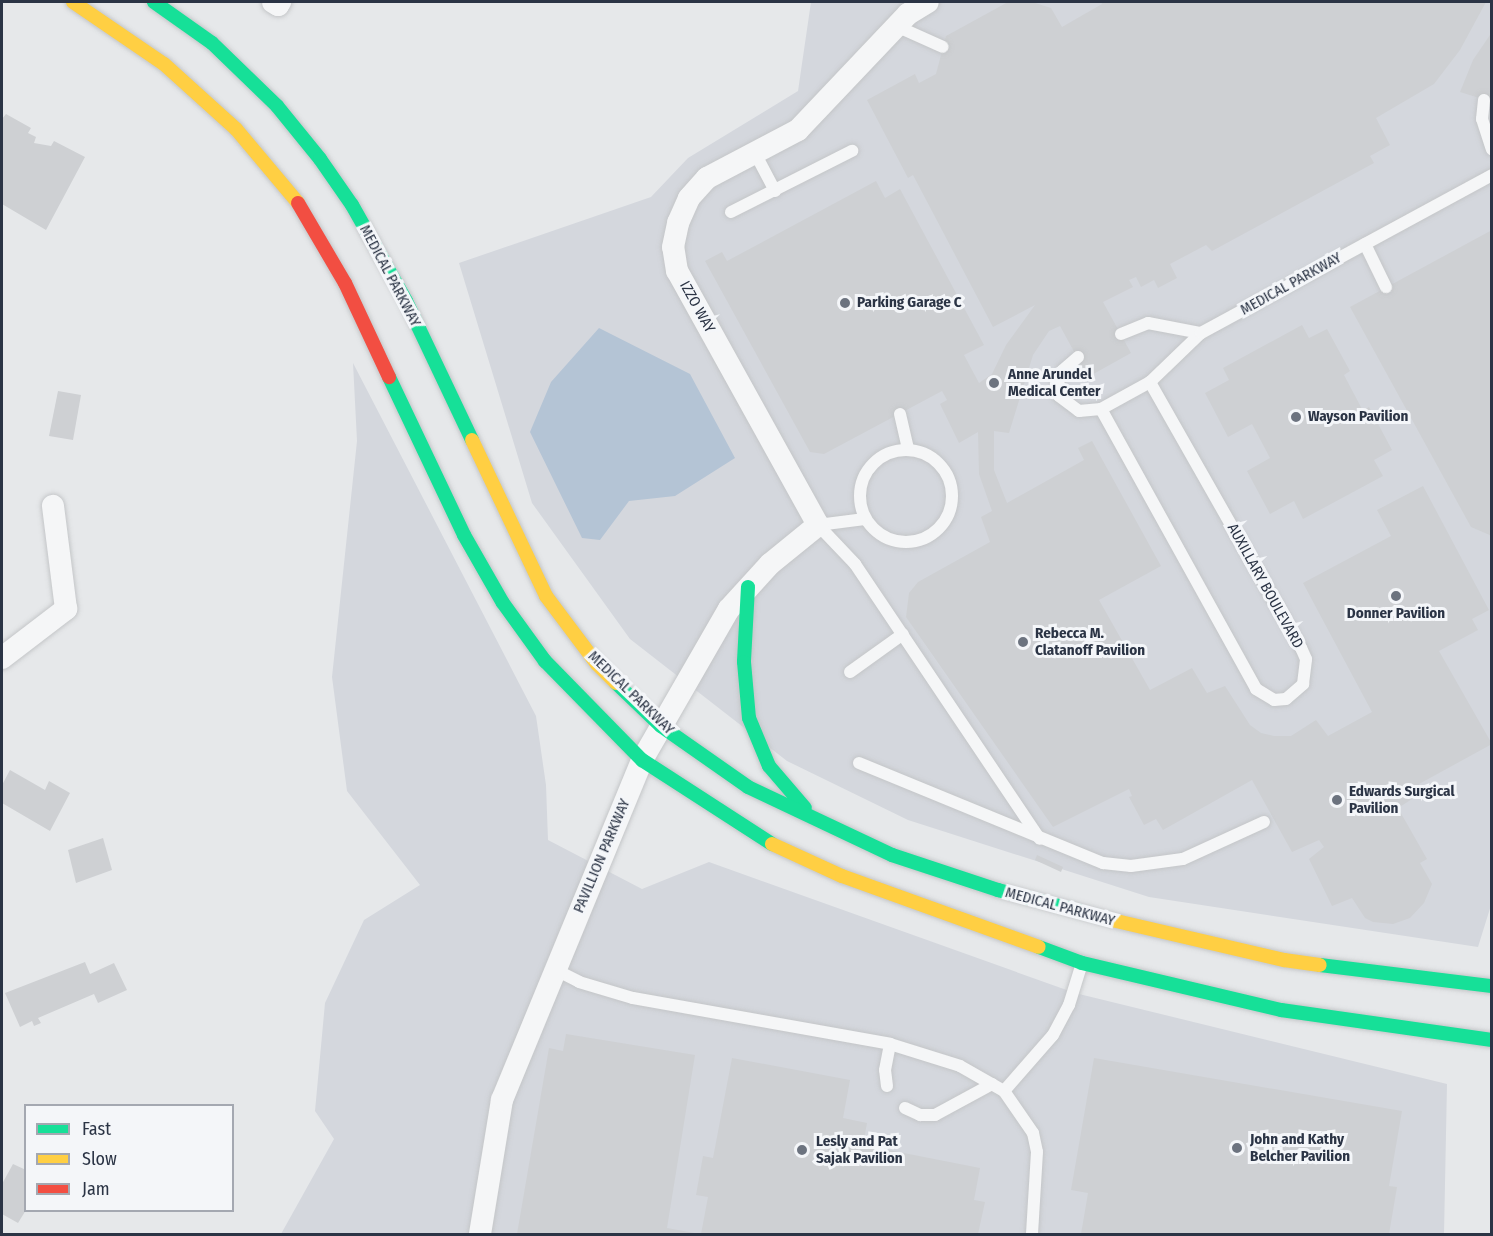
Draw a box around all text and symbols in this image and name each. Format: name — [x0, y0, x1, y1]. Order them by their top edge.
street label: MEDICAL PARKWAY — [356, 222, 424, 330]
street label: MEDICAL PARKWAY — [1237, 249, 1345, 319]
street label: IZZO WAY — [675, 278, 719, 336]
place label: Parking Garage C — [857, 294, 962, 312]
marker: Parking Garage C — [838, 296, 852, 310]
place label: Anne Arundel Medical Center — [1008, 365, 1101, 400]
marker: Anne Arundel Medical Center — [985, 374, 1003, 392]
place label: Wayson Pavilion — [1308, 408, 1408, 426]
marker: Wayson Pavilion — [1289, 410, 1303, 424]
street label: AUXILLARY BOULEVARD — [1223, 520, 1307, 652]
marker: Donner Pavilion — [1389, 589, 1403, 603]
place label: Donner Pavilion — [1347, 605, 1445, 623]
place label: Rebecca M. Clatanoff Pavilion — [1035, 624, 1145, 659]
marker: Rebecca M. Clatanoff Pavilion — [1016, 635, 1030, 649]
street label: MEDICAL PARKWAY — [584, 647, 678, 739]
place label: Edwards Surgical Pavilion — [1349, 782, 1454, 817]
marker: Edwards Surgical Pavilion — [1330, 793, 1344, 807]
street label: PAVILLION PARKWAY — [570, 796, 634, 916]
street label: MEDICAL PARKWAY — [1003, 884, 1117, 930]
legend — [24, 1104, 234, 1212]
text: Fast — [82, 1118, 111, 1140]
place label: John and Kathy Belcher Pavilion — [1250, 1130, 1350, 1165]
place label: Lesly and Pat Sajak Pavilion — [816, 1132, 903, 1167]
marker: John and Kathy Belcher Pavilion — [1228, 1139, 1246, 1157]
marker: Lesly and Pat Sajak Pavilion — [793, 1141, 811, 1159]
text: Slow — [82, 1148, 117, 1170]
text: Jam — [82, 1178, 110, 1200]

